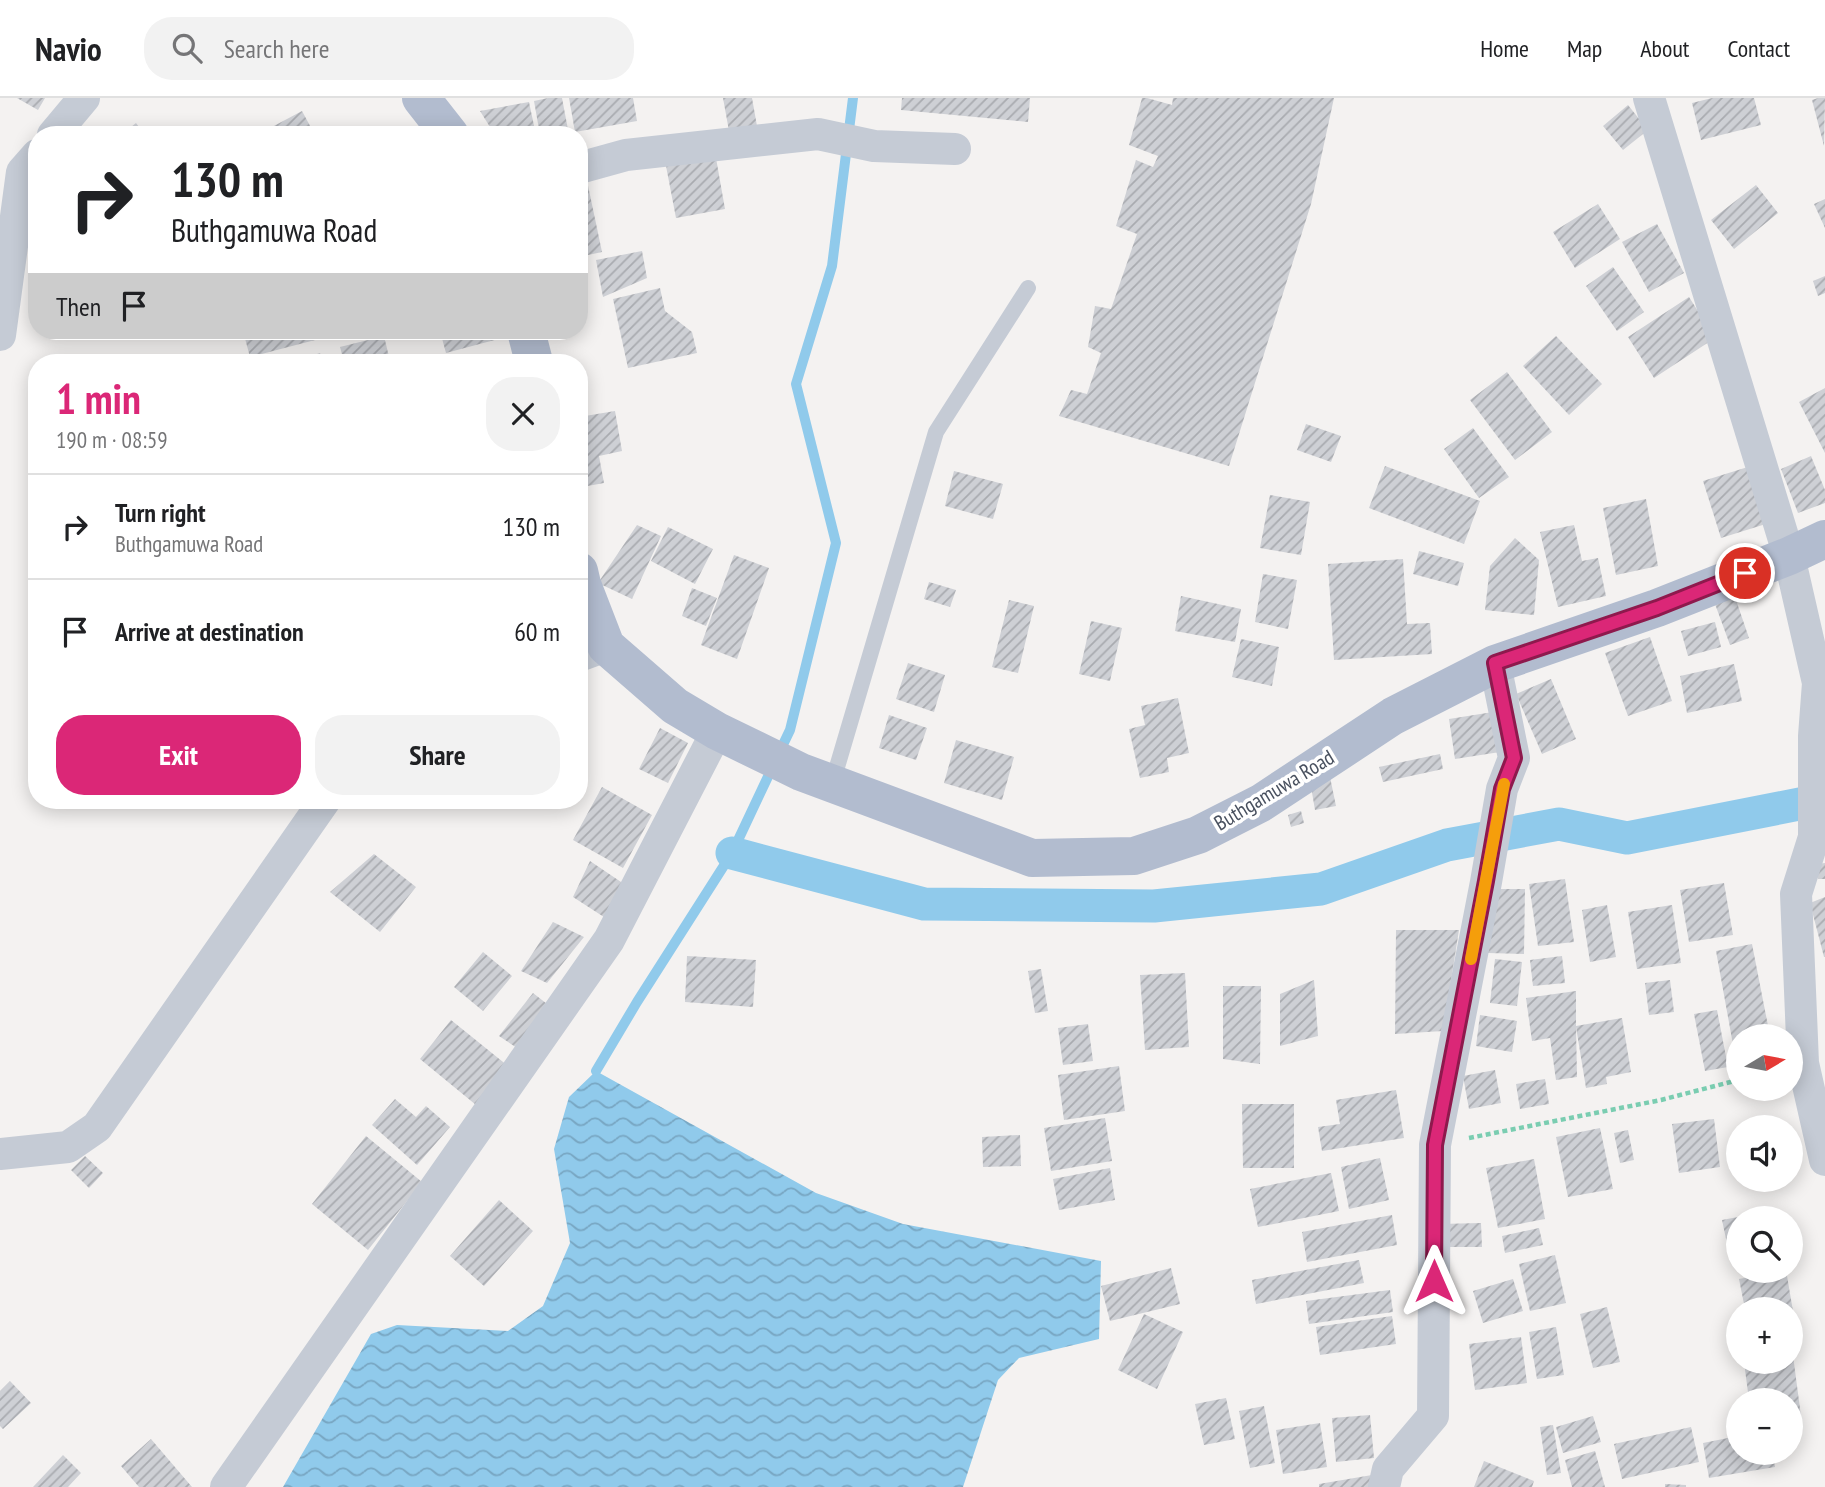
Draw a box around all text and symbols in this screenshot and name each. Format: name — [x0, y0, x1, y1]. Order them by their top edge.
search box — [144, 17, 634, 80]
text: Navio — [35, 27, 102, 70]
icon: search — [168, 29, 206, 67]
text: Search here — [224, 32, 329, 65]
text: Home — [1480, 33, 1529, 64]
text: Map — [1567, 33, 1602, 64]
text: About — [1640, 33, 1689, 64]
text: Contact — [1727, 33, 1790, 64]
text: 130 m — [171, 147, 284, 211]
icon: right — [56, 154, 147, 245]
text: Buthgamuwa Road — [171, 209, 377, 251]
icon: arrive — [115, 287, 153, 325]
text: Then — [56, 290, 101, 323]
text: 1 min — [56, 371, 141, 426]
button: close — [486, 377, 560, 451]
text: 190 m · 08:59 — [56, 425, 168, 454]
text: Turn right — [115, 496, 206, 529]
icon: right — [56, 508, 94, 546]
text: 130 m — [502, 510, 560, 543]
text: Buthgamuwa Road — [115, 529, 263, 558]
pin — [1715, 543, 1775, 603]
icon: arrive — [1726, 554, 1764, 592]
icon: arrive — [56, 613, 94, 651]
text: Arrive at destination — [115, 615, 304, 648]
text: 60 m — [514, 615, 560, 648]
button: Exit — [56, 715, 301, 795]
button: Share — [315, 715, 560, 795]
street label: Buthgamuwa Road — [1209, 744, 1339, 836]
north arrow — [1726, 1024, 1802, 1101]
map controls — [1726, 1024, 1803, 1465]
button: sound — [1726, 1115, 1803, 1192]
button: search — [1726, 1206, 1803, 1283]
position arrow — [1397, 1244, 1471, 1318]
button: + — [1726, 1297, 1803, 1374]
button: − — [1726, 1388, 1803, 1465]

